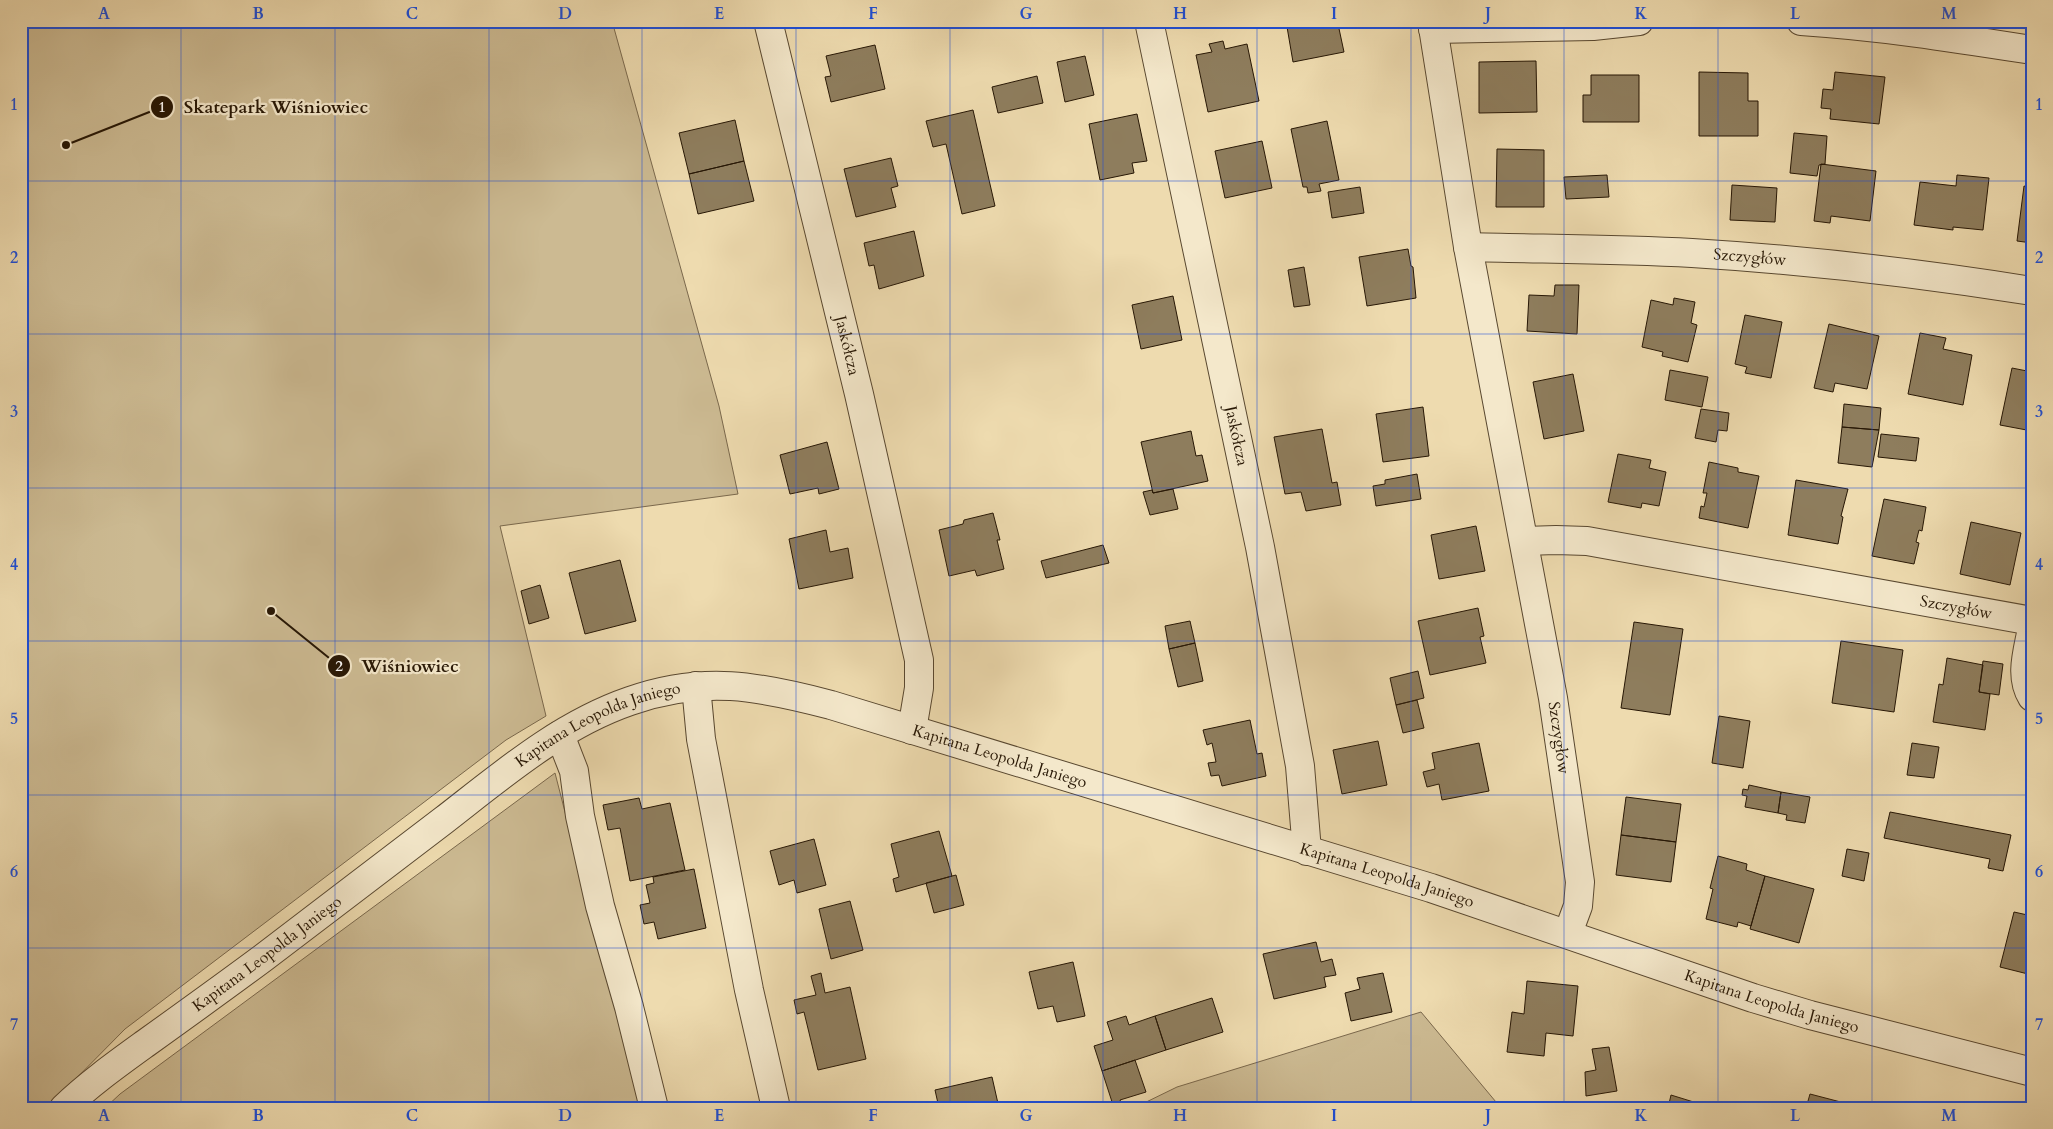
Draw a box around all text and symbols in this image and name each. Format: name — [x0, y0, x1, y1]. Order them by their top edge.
text: A — [98, 3, 110, 25]
text: B — [252, 3, 264, 25]
text: C — [406, 3, 418, 25]
text: D — [558, 3, 572, 25]
text: E — [714, 3, 724, 25]
text: F — [868, 3, 878, 25]
text: G — [1019, 3, 1033, 25]
text: H — [1173, 3, 1187, 25]
text: I — [1331, 3, 1337, 25]
text: J — [1483, 3, 1491, 25]
text: K — [1635, 3, 1648, 25]
text: L — [1790, 3, 1801, 25]
text: M — [1941, 3, 1957, 25]
callout: Skatepark Wiśniowiec — [149, 90, 378, 123]
text: 1 — [10, 94, 18, 116]
text: 1 — [2035, 94, 2043, 116]
text: Skatepark Wiśniowiec — [184, 95, 369, 120]
text: 1 — [158, 97, 166, 117]
street label: Szczygłów — [1713, 243, 1787, 271]
text: 2 — [10, 247, 18, 269]
text: 2 — [2035, 247, 2043, 269]
street label: Jaskółcza — [829, 311, 865, 378]
text: 3 — [10, 401, 18, 423]
text: 3 — [2035, 401, 2043, 423]
street label: Jaskółcza — [1219, 402, 1254, 468]
text: 4 — [10, 554, 18, 576]
text: 4 — [2035, 554, 2043, 576]
street label: Szczygłów — [1918, 590, 1994, 625]
callout: Wiśniowiec — [326, 649, 469, 682]
text: Wiśniowiec — [360, 654, 459, 679]
text: 2 — [335, 656, 343, 676]
street label: Kapitana Leopolda Janiego — [511, 677, 682, 773]
street label: Szczygłów — [1543, 700, 1575, 776]
text: 5 — [10, 708, 18, 730]
text: 5 — [2035, 708, 2043, 730]
street label: Kapitana Leopolda Janiego — [910, 719, 1090, 794]
street label: Kapitana Leopolda Janiego — [1297, 838, 1477, 913]
text: 6 — [10, 861, 18, 883]
text: 6 — [2035, 861, 2043, 883]
street label: Kapitana Leopolda Janiego — [188, 891, 347, 1017]
street label: Kapitana Leopolda Janiego — [1681, 964, 1862, 1038]
text: 7 — [10, 1014, 18, 1036]
text: 7 — [2035, 1014, 2043, 1036]
text: A — [98, 1105, 110, 1127]
text: B — [252, 1105, 264, 1127]
text: C — [406, 1105, 418, 1127]
text: D — [558, 1105, 572, 1127]
text: E — [714, 1105, 724, 1127]
text: F — [868, 1105, 878, 1127]
text: G — [1019, 1105, 1033, 1127]
text: H — [1173, 1105, 1187, 1127]
text: I — [1331, 1105, 1337, 1127]
text: J — [1483, 1105, 1491, 1127]
text: K — [1635, 1105, 1648, 1127]
text: L — [1790, 1105, 1801, 1127]
text: M — [1941, 1105, 1957, 1127]

